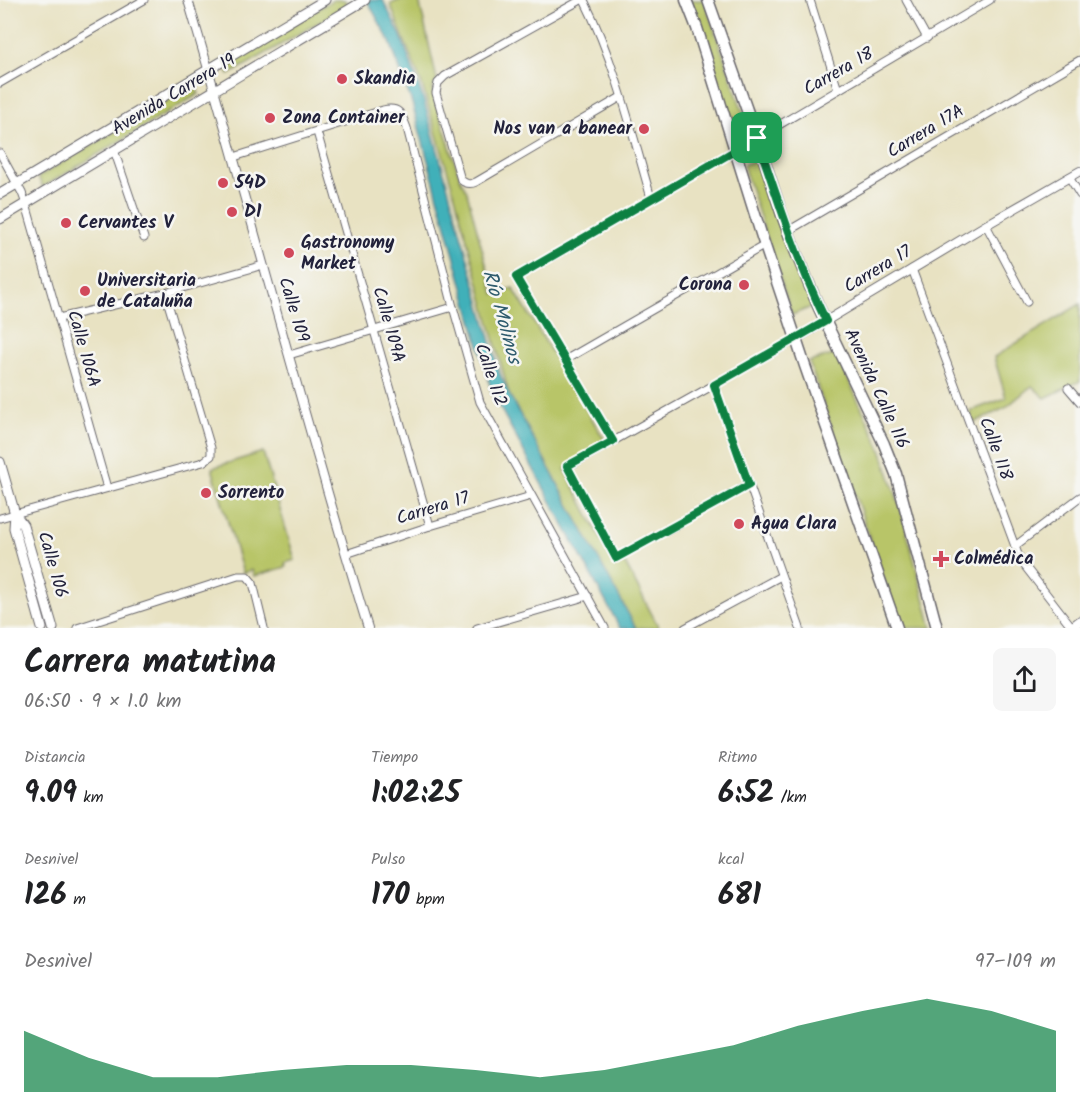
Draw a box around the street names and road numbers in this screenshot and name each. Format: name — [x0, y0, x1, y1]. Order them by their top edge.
street label: Carrera 18 — [798, 40, 880, 104]
street label: Avenida Carrera 19 — [106, 46, 242, 144]
street label: Carrera 17A — [882, 97, 970, 167]
street label: Carrera 17 — [838, 238, 918, 302]
street label: Calle 109 — [269, 274, 317, 346]
street label: Calle 109A — [363, 284, 413, 366]
street label: Calle 106A — [58, 307, 108, 391]
street label: Avenida Calle 116 — [835, 324, 917, 454]
street label: Calle 112 — [466, 339, 514, 411]
street label: Calle 118 — [970, 413, 1020, 485]
street label: Carrera 17 — [393, 484, 474, 534]
street label: Calle 106 — [29, 528, 75, 602]

